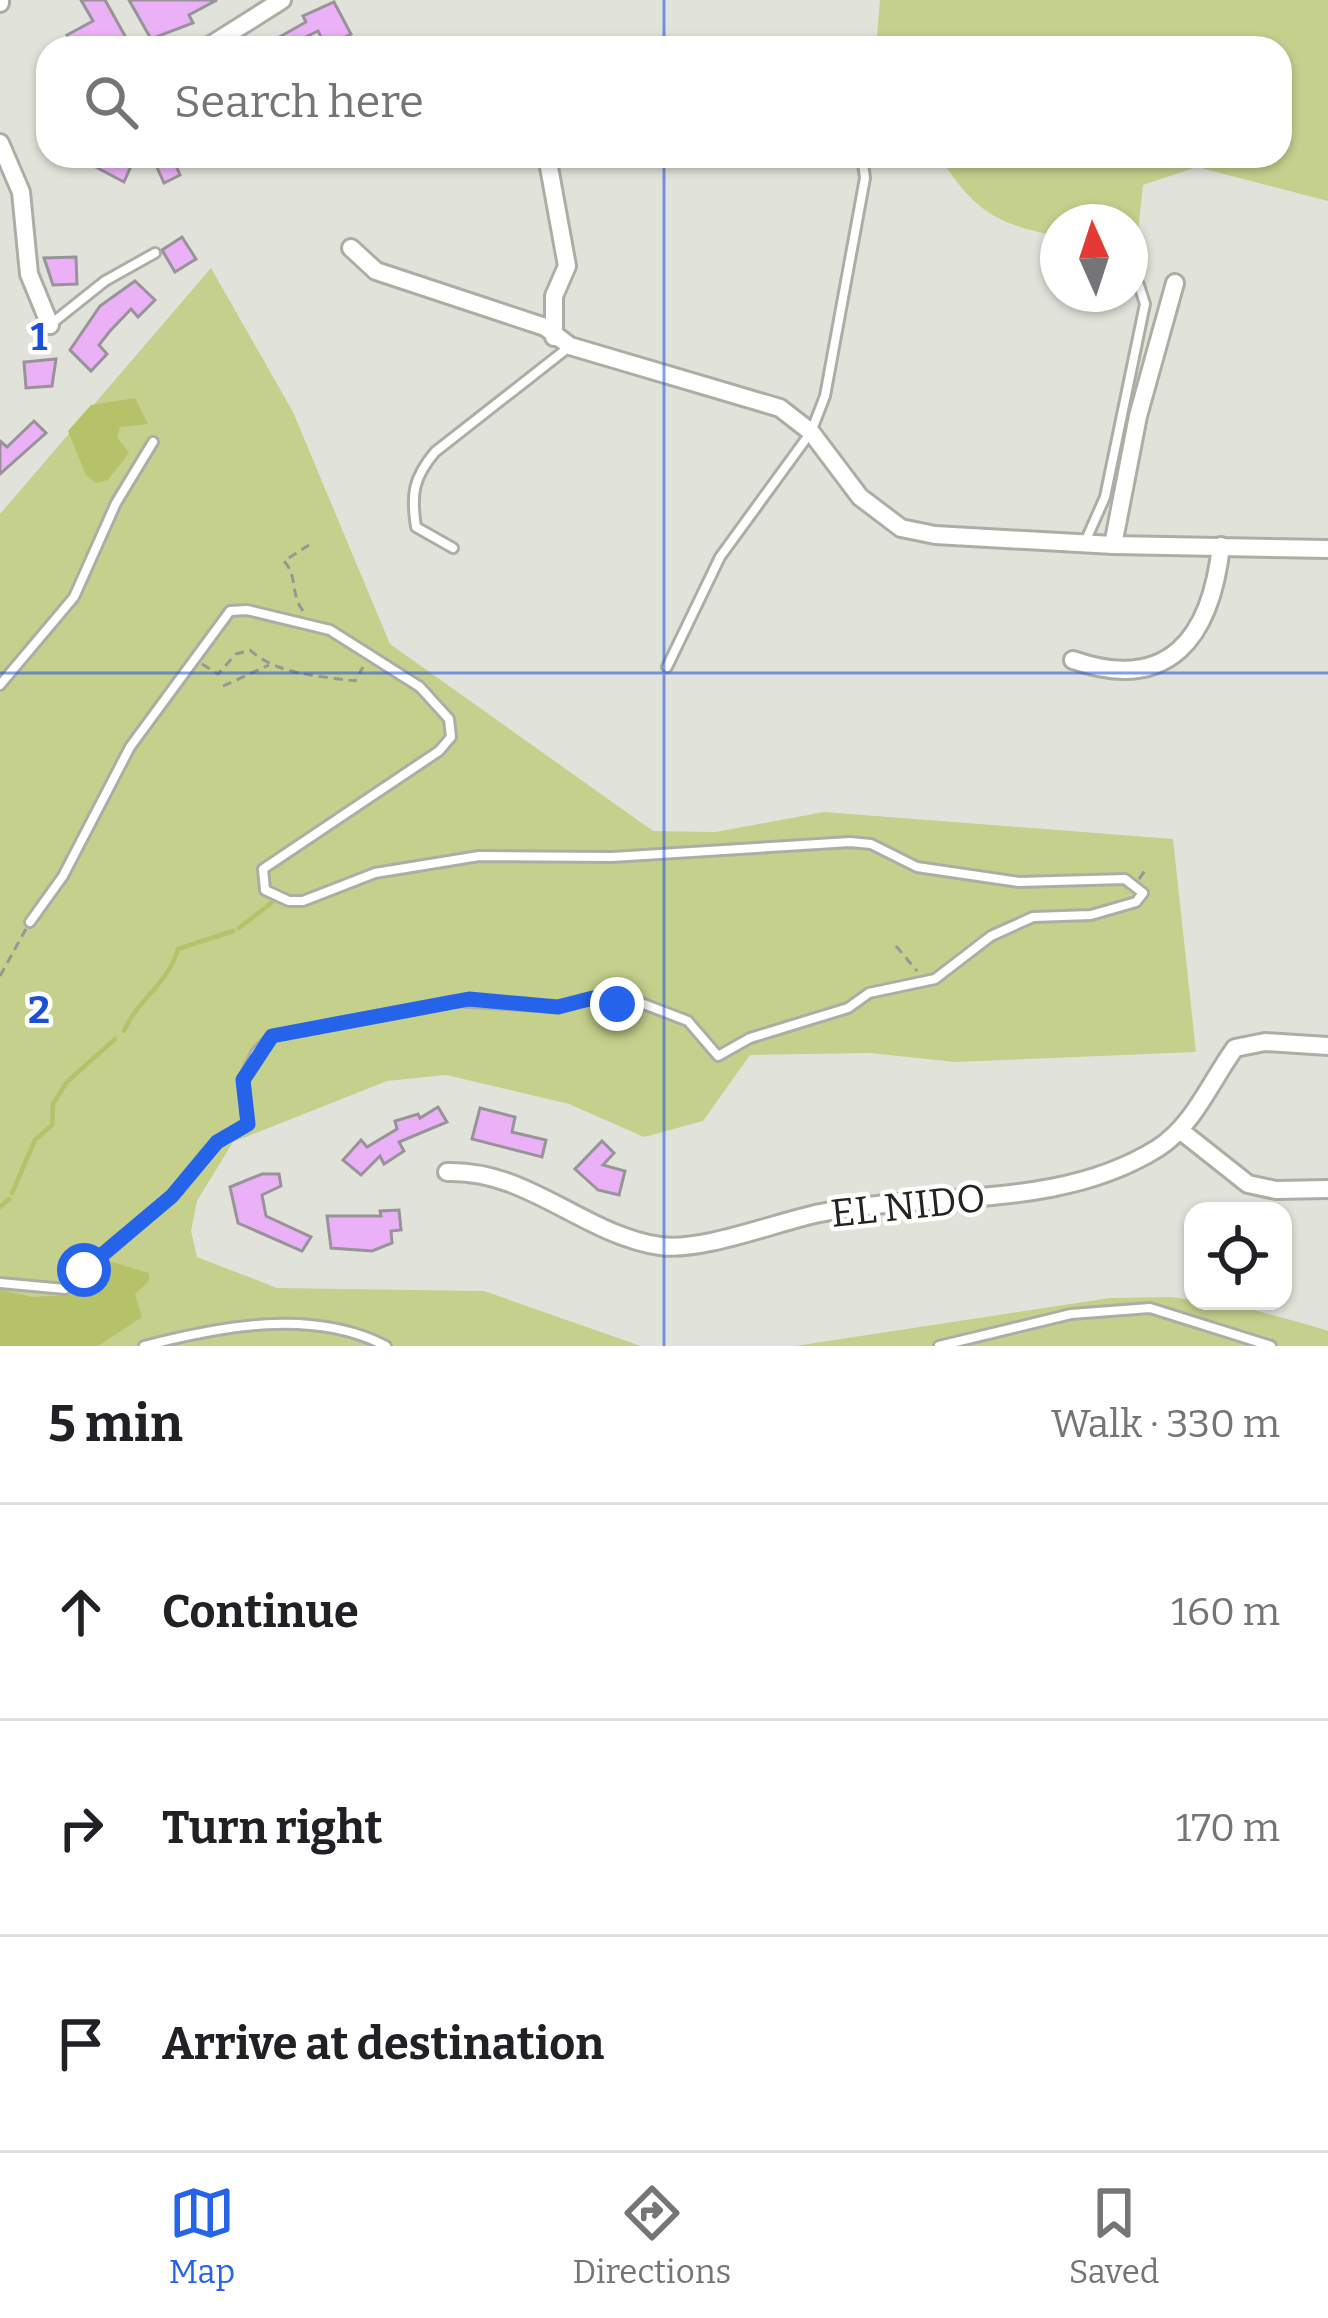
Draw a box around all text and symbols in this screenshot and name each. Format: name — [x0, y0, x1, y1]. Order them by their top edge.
search box — [36, 36, 1292, 168]
icon: search — [78, 69, 144, 135]
text: Search here — [174, 75, 424, 129]
north arrow — [1040, 204, 1148, 312]
text: 1 — [31, 314, 48, 360]
route end — [590, 977, 644, 1031]
text: 2 — [28, 987, 50, 1033]
street label: EL NIDO — [828, 1175, 988, 1237]
map controls — [1184, 1202, 1292, 1310]
button: locate — [1184, 1202, 1292, 1310]
route start — [57, 1243, 111, 1297]
text: 5 min — [48, 1393, 183, 1455]
text: Walk · 330 m — [1051, 1401, 1280, 1447]
icon: ahead — [48, 1579, 114, 1645]
text: Continue — [162, 1585, 359, 1639]
text: 160 m — [1171, 1589, 1280, 1635]
icon: right — [48, 1795, 114, 1861]
text: Turn right — [162, 1801, 382, 1855]
text: 170 m — [1176, 1805, 1280, 1851]
icon: arrive — [48, 2011, 114, 2077]
text: Arrive at destination — [162, 2017, 604, 2071]
tab: Map — [169, 2180, 235, 2292]
tab: Directions — [573, 2180, 731, 2292]
tab: Saved — [1069, 2180, 1159, 2292]

